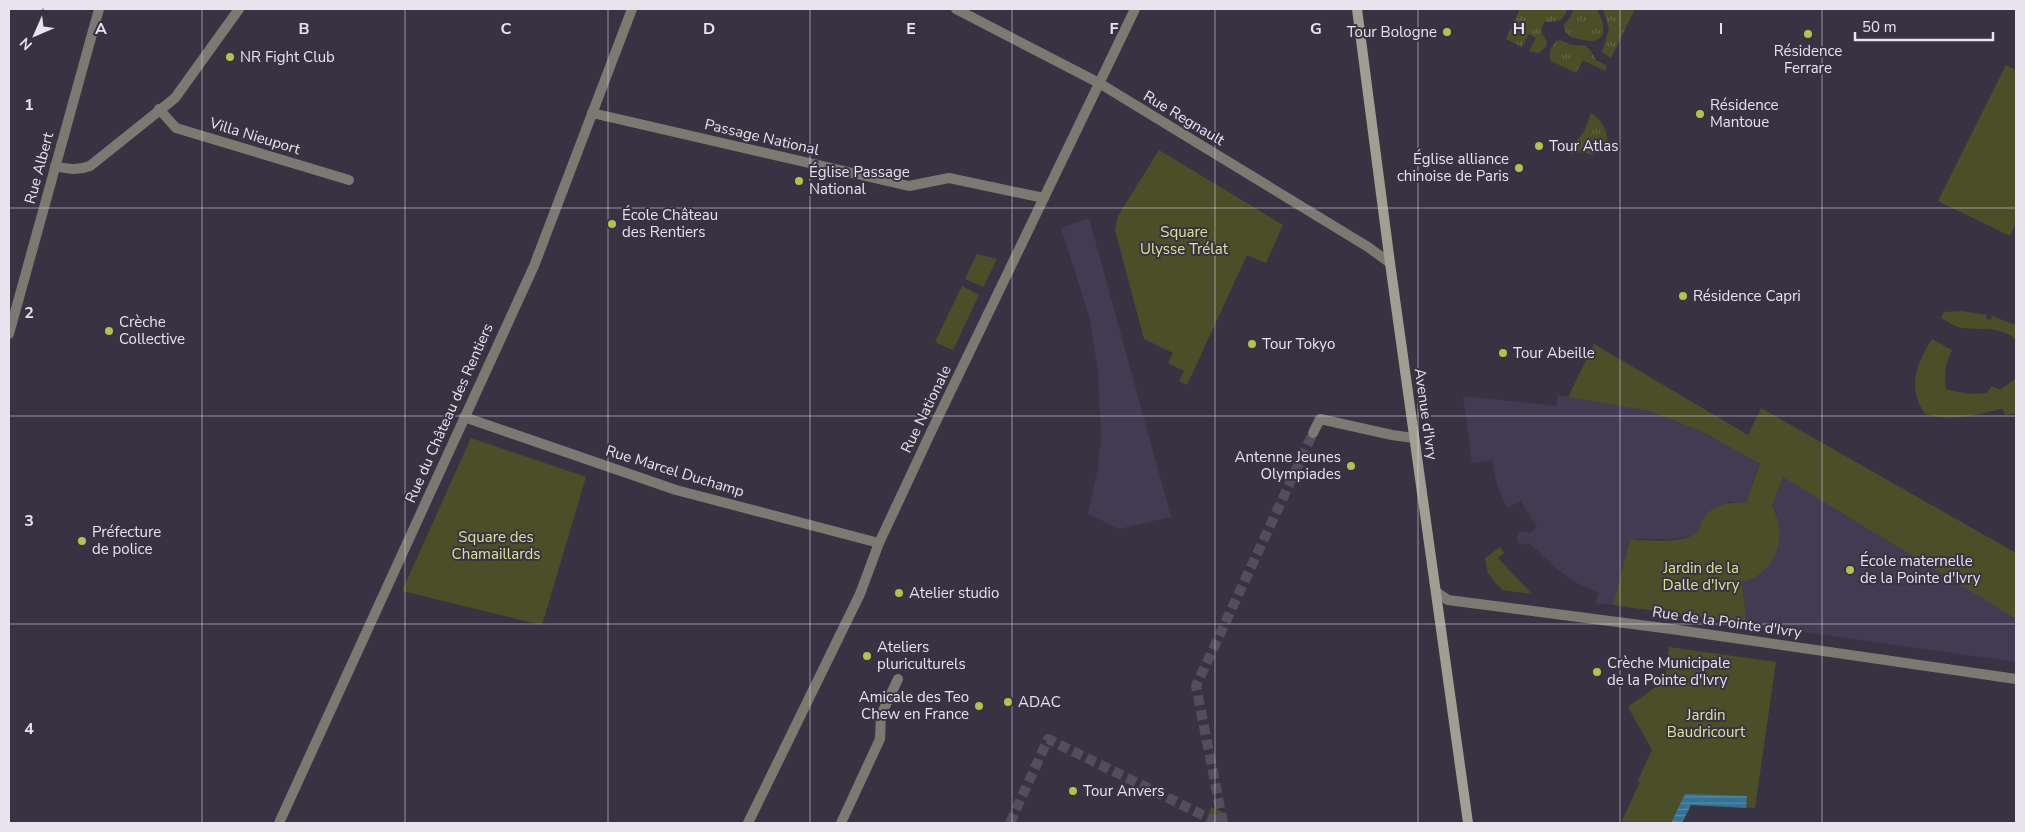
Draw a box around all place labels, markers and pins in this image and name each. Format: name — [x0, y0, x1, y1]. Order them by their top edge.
place label: Tour Bologne — [1347, 22, 1437, 42]
marker: Tour Bologne — [1441, 26, 1453, 38]
marker: Résidence Ferrare — [1802, 28, 1814, 40]
place label: Résidence Ferrare — [1774, 41, 1842, 78]
place label: NR Fight Club — [240, 47, 335, 67]
marker: NR Fight Club — [224, 51, 236, 63]
place label: Résidence Mantoue — [1710, 95, 1779, 132]
marker: Résidence Mantoue — [1694, 108, 1706, 120]
place label: Tour Atlas — [1549, 136, 1618, 156]
marker: Tour Atlas — [1533, 140, 1545, 152]
place label: Église alliance chinoise de Paris — [1397, 149, 1509, 186]
place label: Église Passage National — [809, 162, 910, 199]
marker: Église alliance chinoise de Paris — [1513, 162, 1525, 174]
marker: Église Passage National — [793, 175, 805, 187]
place label: École Château des Rentiers — [622, 205, 718, 242]
marker: École Château des Rentiers — [606, 218, 618, 230]
place label: Résidence Capri — [1693, 286, 1801, 306]
marker: Résidence Capri — [1677, 290, 1689, 302]
place label: Crèche Collective — [119, 312, 185, 349]
marker: Crèche Collective — [103, 325, 115, 337]
place label: Tour Tokyo — [1262, 334, 1335, 354]
marker: Tour Tokyo — [1246, 338, 1258, 350]
place label: Tour Abeille — [1513, 343, 1595, 363]
marker: Tour Abeille — [1497, 347, 1509, 359]
place label: Antenne Jeunes Olympiades — [1235, 447, 1341, 484]
marker: Antenne Jeunes Olympiades — [1345, 460, 1357, 472]
place label: Préfecture de police — [92, 522, 161, 559]
marker: Préfecture de police — [76, 535, 88, 547]
place label: École maternelle de la Pointe d'Ivry — [1860, 551, 1981, 588]
marker: École maternelle de la Pointe d'Ivry — [1844, 564, 1856, 576]
place label: Atelier studio — [909, 583, 999, 603]
marker: Atelier studio — [893, 587, 905, 599]
place label: Ateliers pluriculturels — [877, 637, 966, 674]
marker: Ateliers pluriculturels — [861, 650, 873, 662]
place label: Crèche Municipale de la Pointe d'Ivry — [1607, 653, 1730, 690]
marker: Crèche Municipale de la Pointe d'Ivry — [1591, 666, 1603, 678]
place label: Amicale des Teo Chew en France — [859, 687, 969, 724]
place label: ADAC — [1018, 692, 1061, 712]
marker: ADAC — [1002, 696, 1014, 708]
marker: Amicale des Teo Chew en France — [973, 700, 985, 712]
place label: Tour Anvers — [1083, 781, 1164, 801]
marker: Tour Anvers — [1067, 785, 1079, 797]

